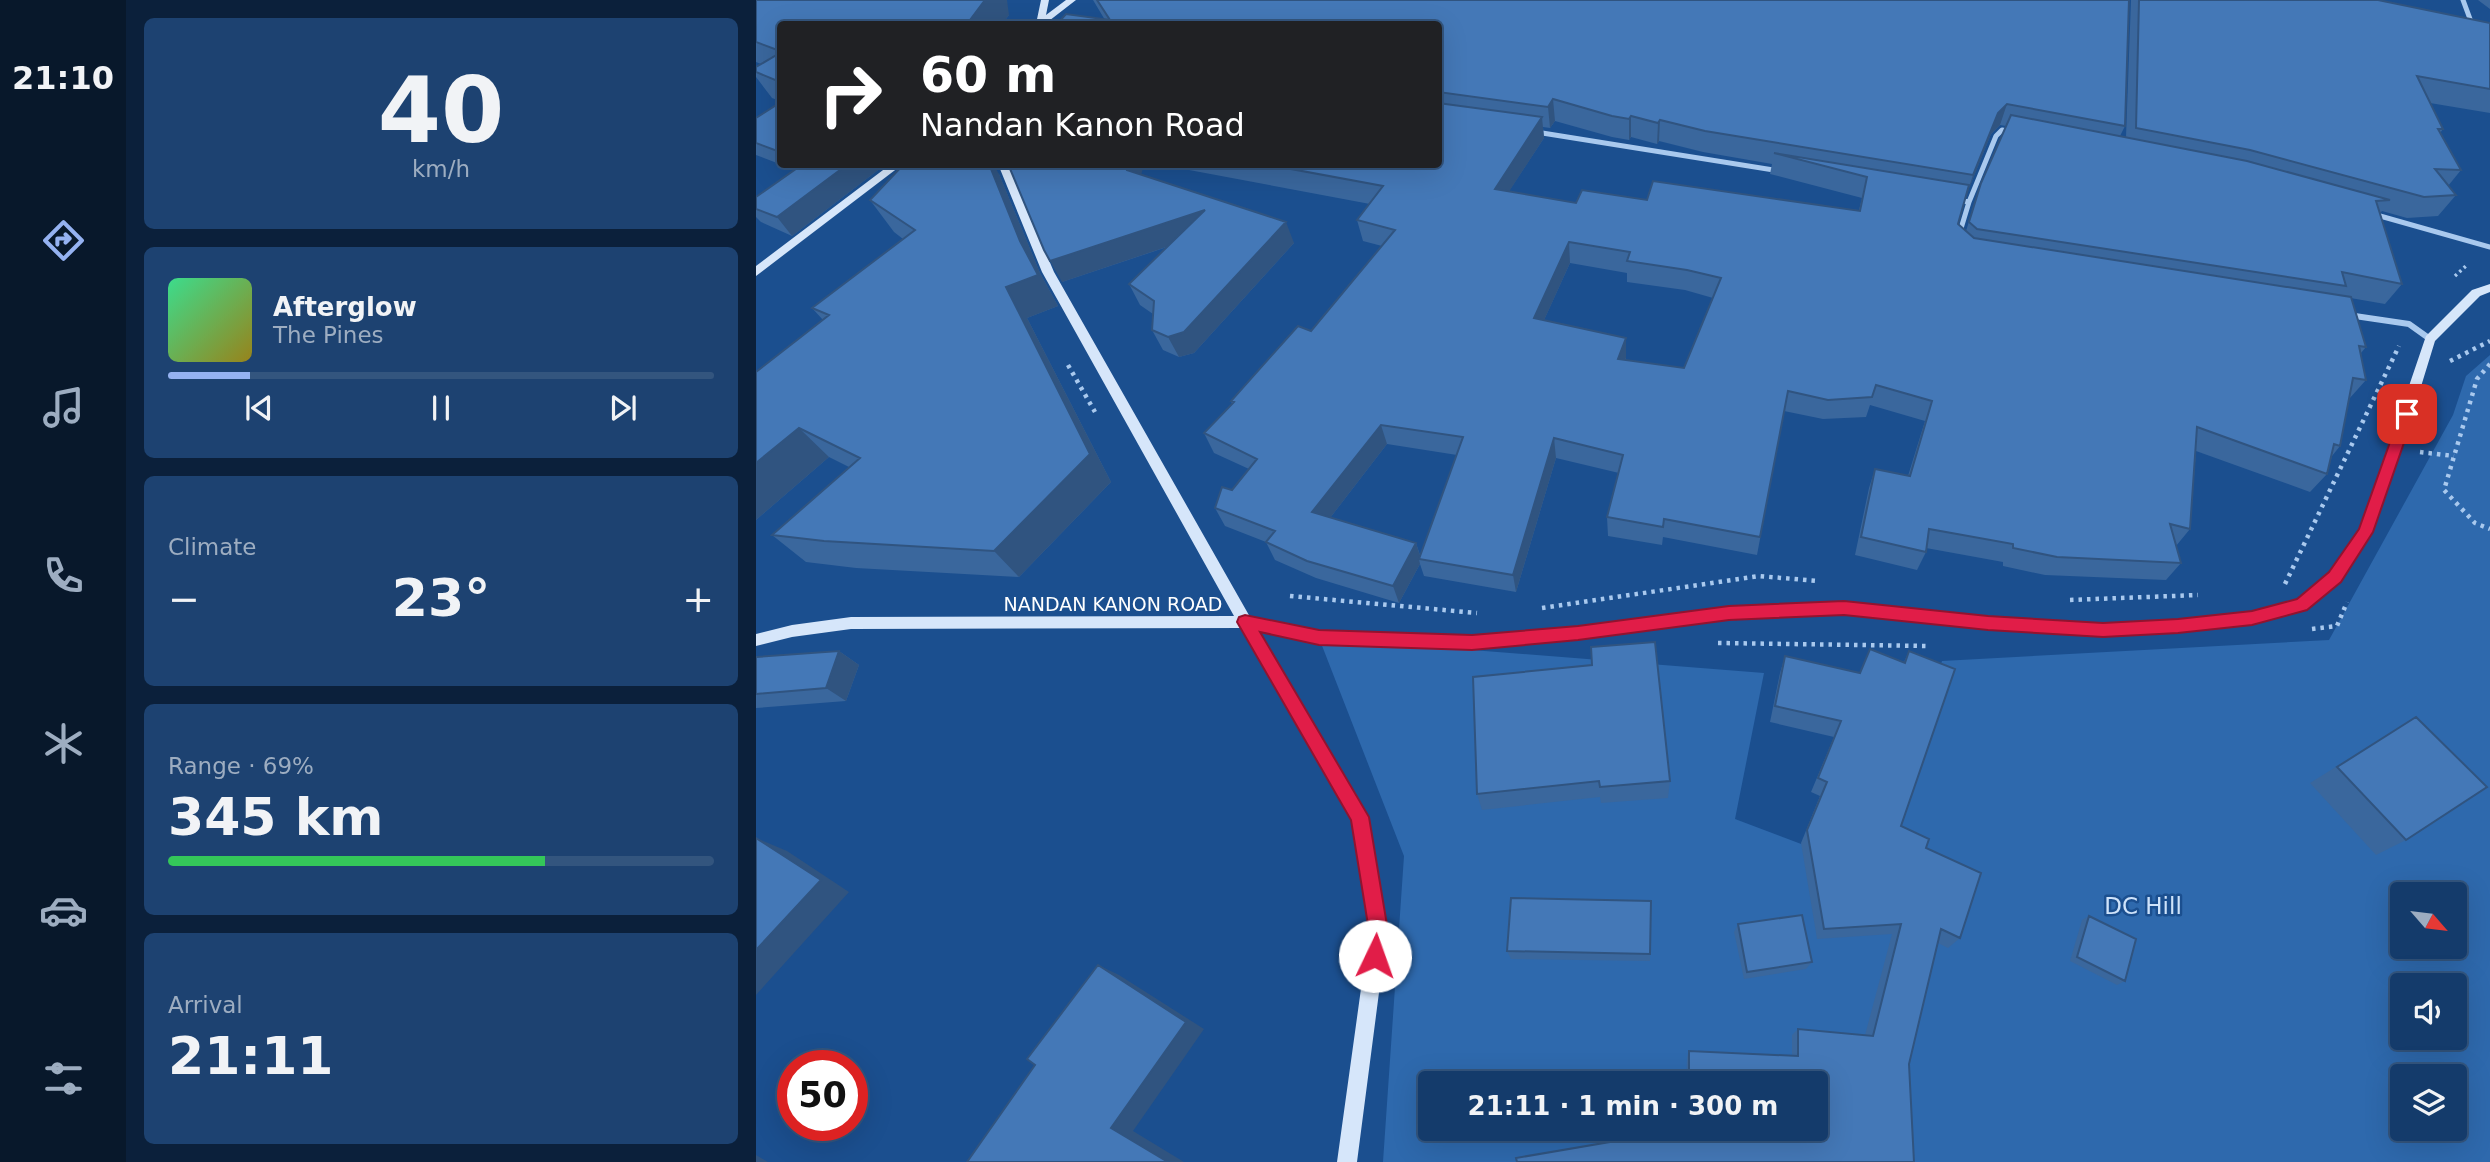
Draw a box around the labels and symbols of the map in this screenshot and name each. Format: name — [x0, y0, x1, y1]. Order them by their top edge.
pin — [2377, 384, 2437, 444]
street label: NANDAN KANON ROAD — [1004, 593, 1222, 615]
north arrow — [2390, 882, 2468, 959]
park label: DC Hill — [2104, 893, 2182, 919]
position arrow — [1338, 919, 1412, 993]
speed limit sign: 50 — [777, 1050, 868, 1141]

